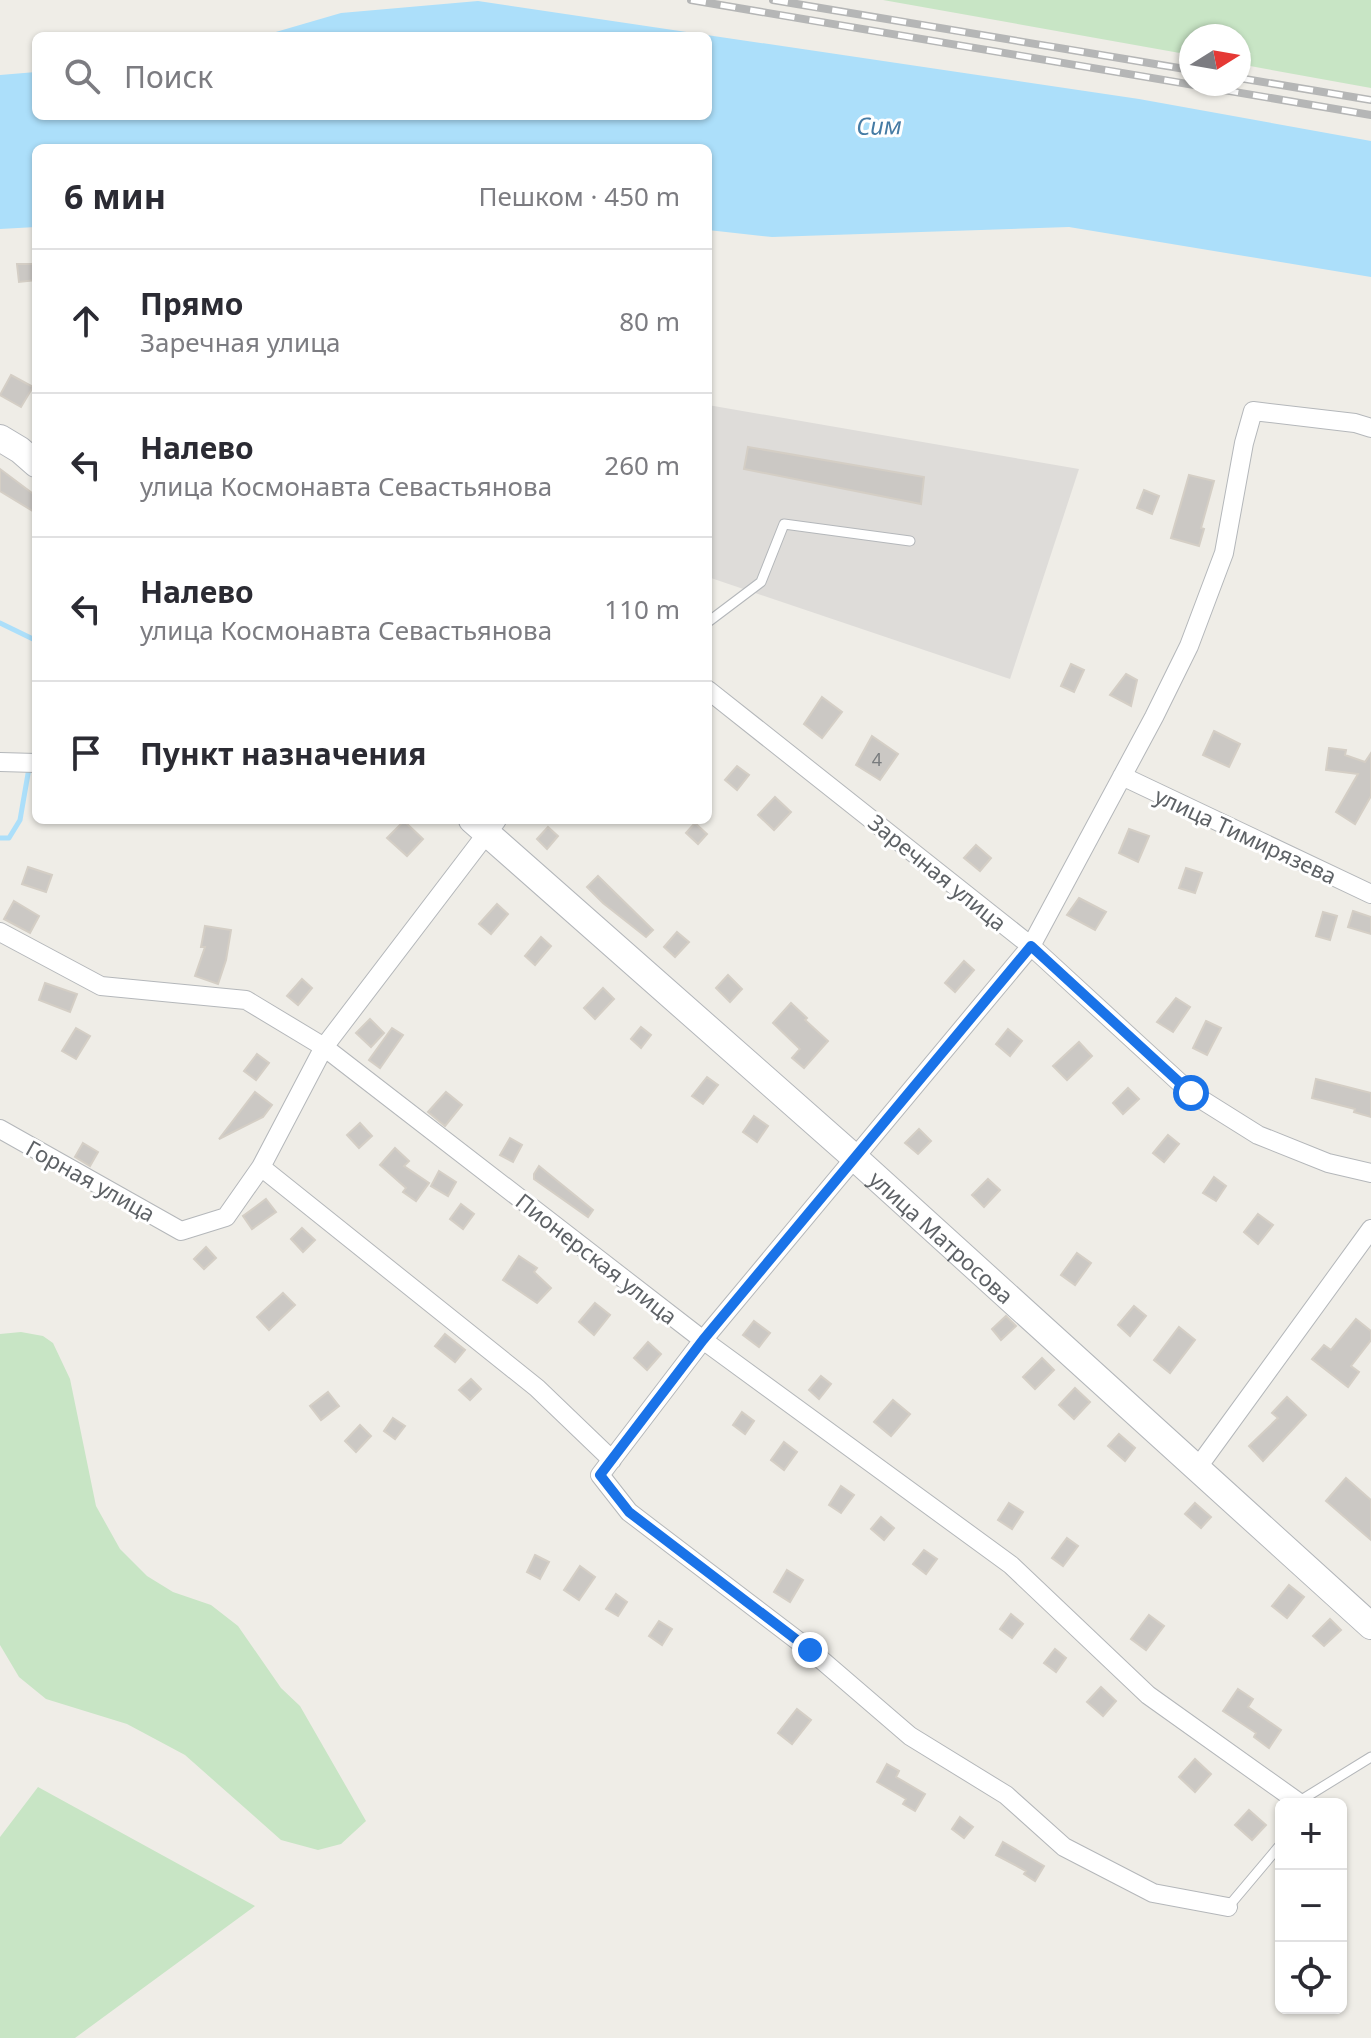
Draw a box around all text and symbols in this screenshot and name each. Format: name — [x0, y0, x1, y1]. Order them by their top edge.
north arrow — [1179, 24, 1251, 96]
search box — [32, 32, 712, 120]
icon: search — [60, 54, 104, 98]
text: Поиск — [124, 56, 213, 97]
water label: Сим — [856, 108, 902, 142]
text: 6 мин — [64, 173, 166, 219]
text: Пешком · 450 m — [478, 178, 680, 214]
text: Прямо — [140, 283, 244, 324]
icon: ahead — [64, 299, 108, 343]
text: 80 m — [619, 303, 680, 339]
text: Заречная улица — [140, 324, 341, 360]
text: Налево — [140, 427, 254, 468]
icon: left — [64, 443, 108, 487]
text: 260 m — [604, 447, 680, 483]
text: улица Космонавта Севастьянова — [140, 468, 552, 504]
text: Налево — [140, 571, 254, 612]
icon: left — [64, 587, 108, 631]
text: 110 m — [604, 591, 680, 627]
text: улица Космонавта Севастьянова — [140, 612, 552, 648]
icon: arrive — [64, 731, 108, 775]
text: Пункт назначения — [140, 733, 426, 774]
house number: 4 — [872, 747, 882, 771]
street label: улица Тимирязева — [1150, 780, 1342, 890]
street label: Заречная улица — [863, 807, 1013, 937]
route start — [1173, 1075, 1209, 1111]
street label: Горная улица — [21, 1132, 161, 1228]
street label: улица Матросова — [863, 1163, 1020, 1310]
street label: Пионерская улица — [510, 1186, 684, 1330]
route end — [792, 1632, 828, 1668]
map controls — [1275, 1798, 1347, 2014]
button: + — [1275, 1798, 1347, 1870]
button: − — [1275, 1870, 1347, 1942]
button: locate — [1275, 1942, 1347, 2014]

